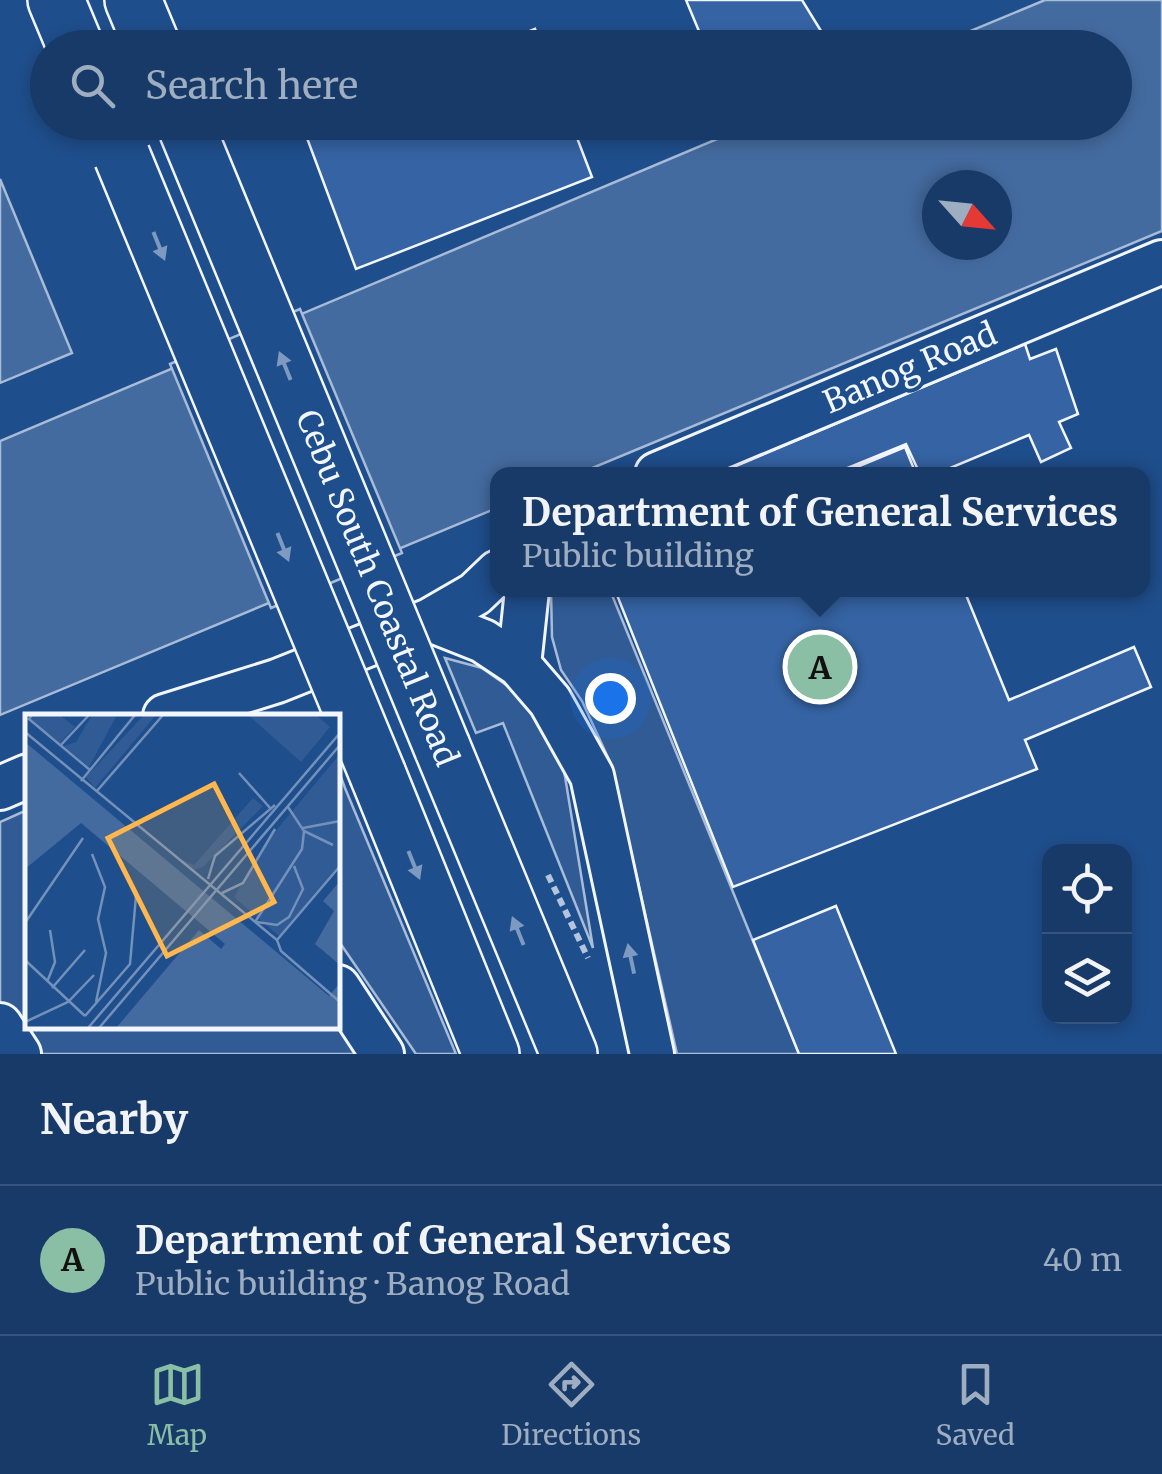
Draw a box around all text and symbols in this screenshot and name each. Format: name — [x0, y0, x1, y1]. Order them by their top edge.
search box — [30, 30, 1132, 140]
icon: search — [65, 58, 120, 113]
text: Search here — [145, 62, 358, 109]
north arrow — [922, 170, 1012, 260]
one-way arrow — [152, 232, 168, 262]
street label: Banog Road — [817, 314, 1003, 422]
one-way arrow — [276, 351, 292, 381]
street label: Cebu South Coastal Road — [287, 404, 467, 772]
popup — [490, 467, 1150, 597]
text: Department of General Services — [522, 489, 1118, 536]
one-way arrow — [276, 532, 292, 562]
text: Public building — [522, 536, 754, 576]
pin: A — [788, 630, 852, 704]
your location — [585, 673, 636, 724]
inset map — [25, 714, 340, 1029]
map controls — [1042, 844, 1132, 1024]
button: locate — [1042, 844, 1132, 934]
one-way arrow — [407, 850, 423, 880]
one-way arrow — [510, 916, 526, 946]
button: layers — [1042, 934, 1132, 1024]
one-way arrow — [623, 943, 639, 974]
text: Nearby — [40, 1093, 188, 1145]
text: Department of General Services — [135, 1217, 731, 1264]
text: A — [61, 1240, 84, 1280]
text: 40 m — [1043, 1240, 1122, 1280]
text: Public building · Banog Road — [135, 1264, 570, 1304]
tab: Map — [147, 1357, 207, 1453]
tab: Directions — [501, 1357, 641, 1453]
tab: Saved — [935, 1357, 1015, 1453]

